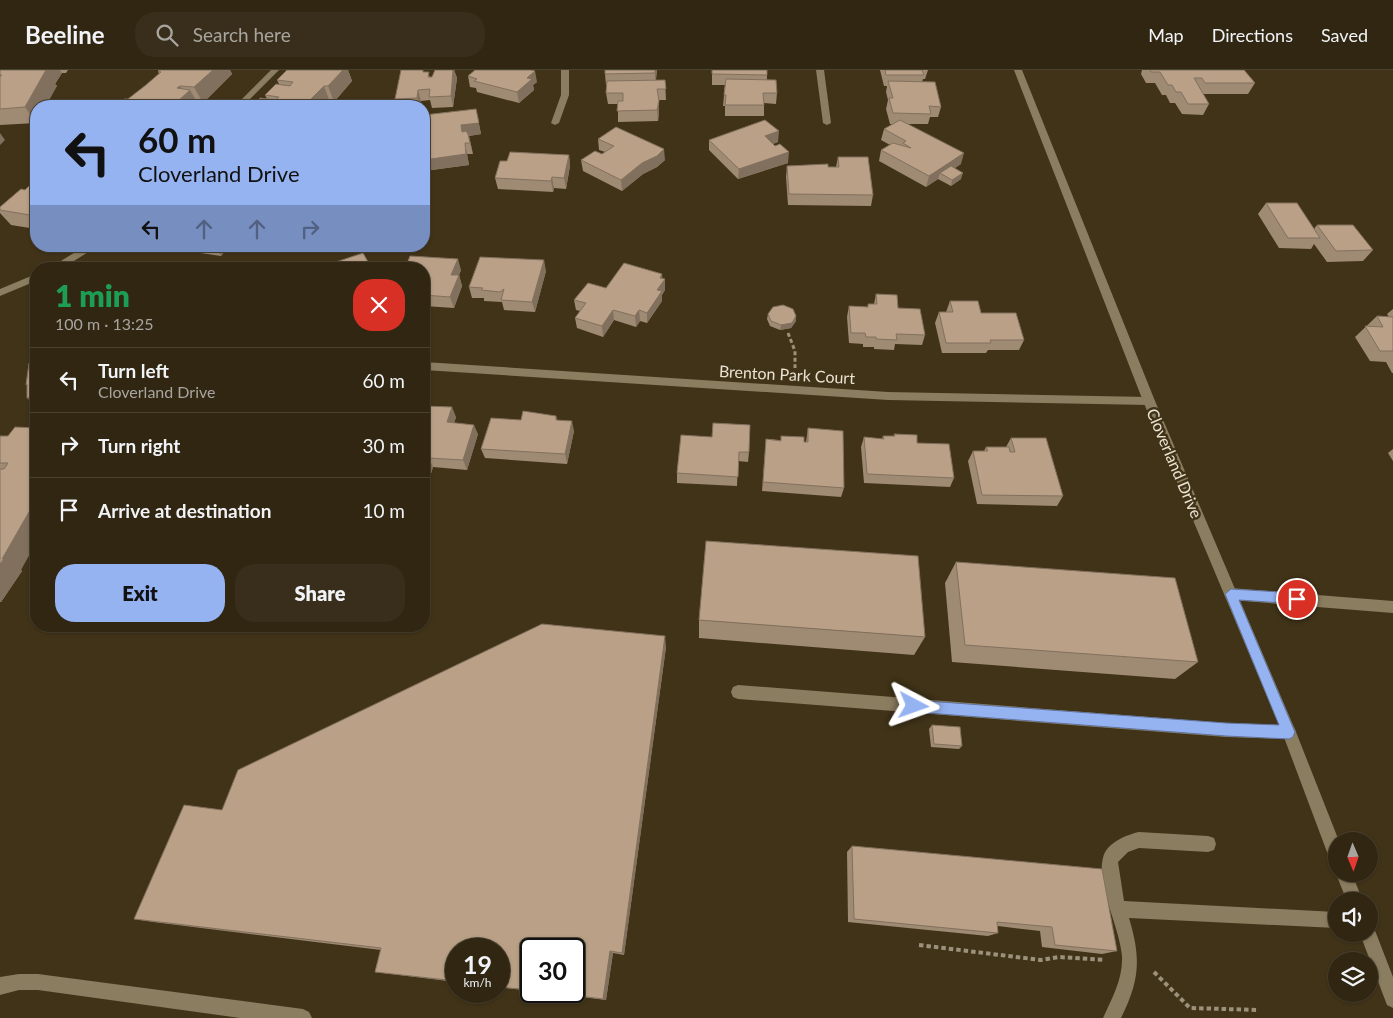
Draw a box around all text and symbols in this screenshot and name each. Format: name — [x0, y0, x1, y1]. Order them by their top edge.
search box — [135, 12, 485, 57]
text: Beeline — [25, 20, 105, 49]
icon: search — [153, 21, 181, 49]
text: Search here — [193, 23, 291, 46]
text: Map — [1148, 24, 1184, 46]
text: Directions — [1212, 24, 1293, 46]
text: Saved — [1321, 24, 1368, 46]
text: 60 m — [138, 118, 216, 160]
icon: left — [55, 120, 120, 185]
text: Cloverland Drive — [138, 160, 300, 187]
icon: left — [137, 215, 165, 243]
icon: ahead — [190, 215, 218, 243]
icon: ahead — [243, 215, 271, 243]
icon: right — [296, 215, 324, 243]
text: 1 min — [55, 277, 130, 313]
button: close — [353, 279, 405, 331]
text: 100 m · 13:25 — [55, 314, 154, 333]
text: Turn left — [98, 359, 169, 382]
street label: Brenton Park Court — [719, 361, 856, 387]
icon: left — [55, 366, 83, 394]
text: 60 m — [362, 369, 405, 392]
text: Cloverland Drive — [98, 382, 215, 401]
street label: Cloverland Drive — [1143, 405, 1207, 521]
icon: right — [55, 431, 83, 459]
text: Turn right — [98, 434, 180, 457]
text: 30 m — [362, 434, 405, 457]
icon: arrive — [55, 496, 83, 524]
text: Arrive at destination — [98, 499, 271, 522]
text: 10 m — [362, 499, 405, 522]
button: Exit — [55, 564, 225, 622]
button: Share — [235, 564, 405, 622]
pin — [1276, 578, 1318, 620]
icon: arrive — [1283, 585, 1311, 613]
position arrow — [887, 679, 939, 731]
north arrow — [1328, 832, 1378, 882]
map controls — [1328, 832, 1378, 1002]
button: sound — [1328, 892, 1378, 942]
speed limit sign: 30 — [520, 938, 585, 1003]
text: 19 — [463, 949, 492, 979]
button: layers — [1328, 952, 1378, 1002]
text: km/h — [463, 975, 492, 990]

